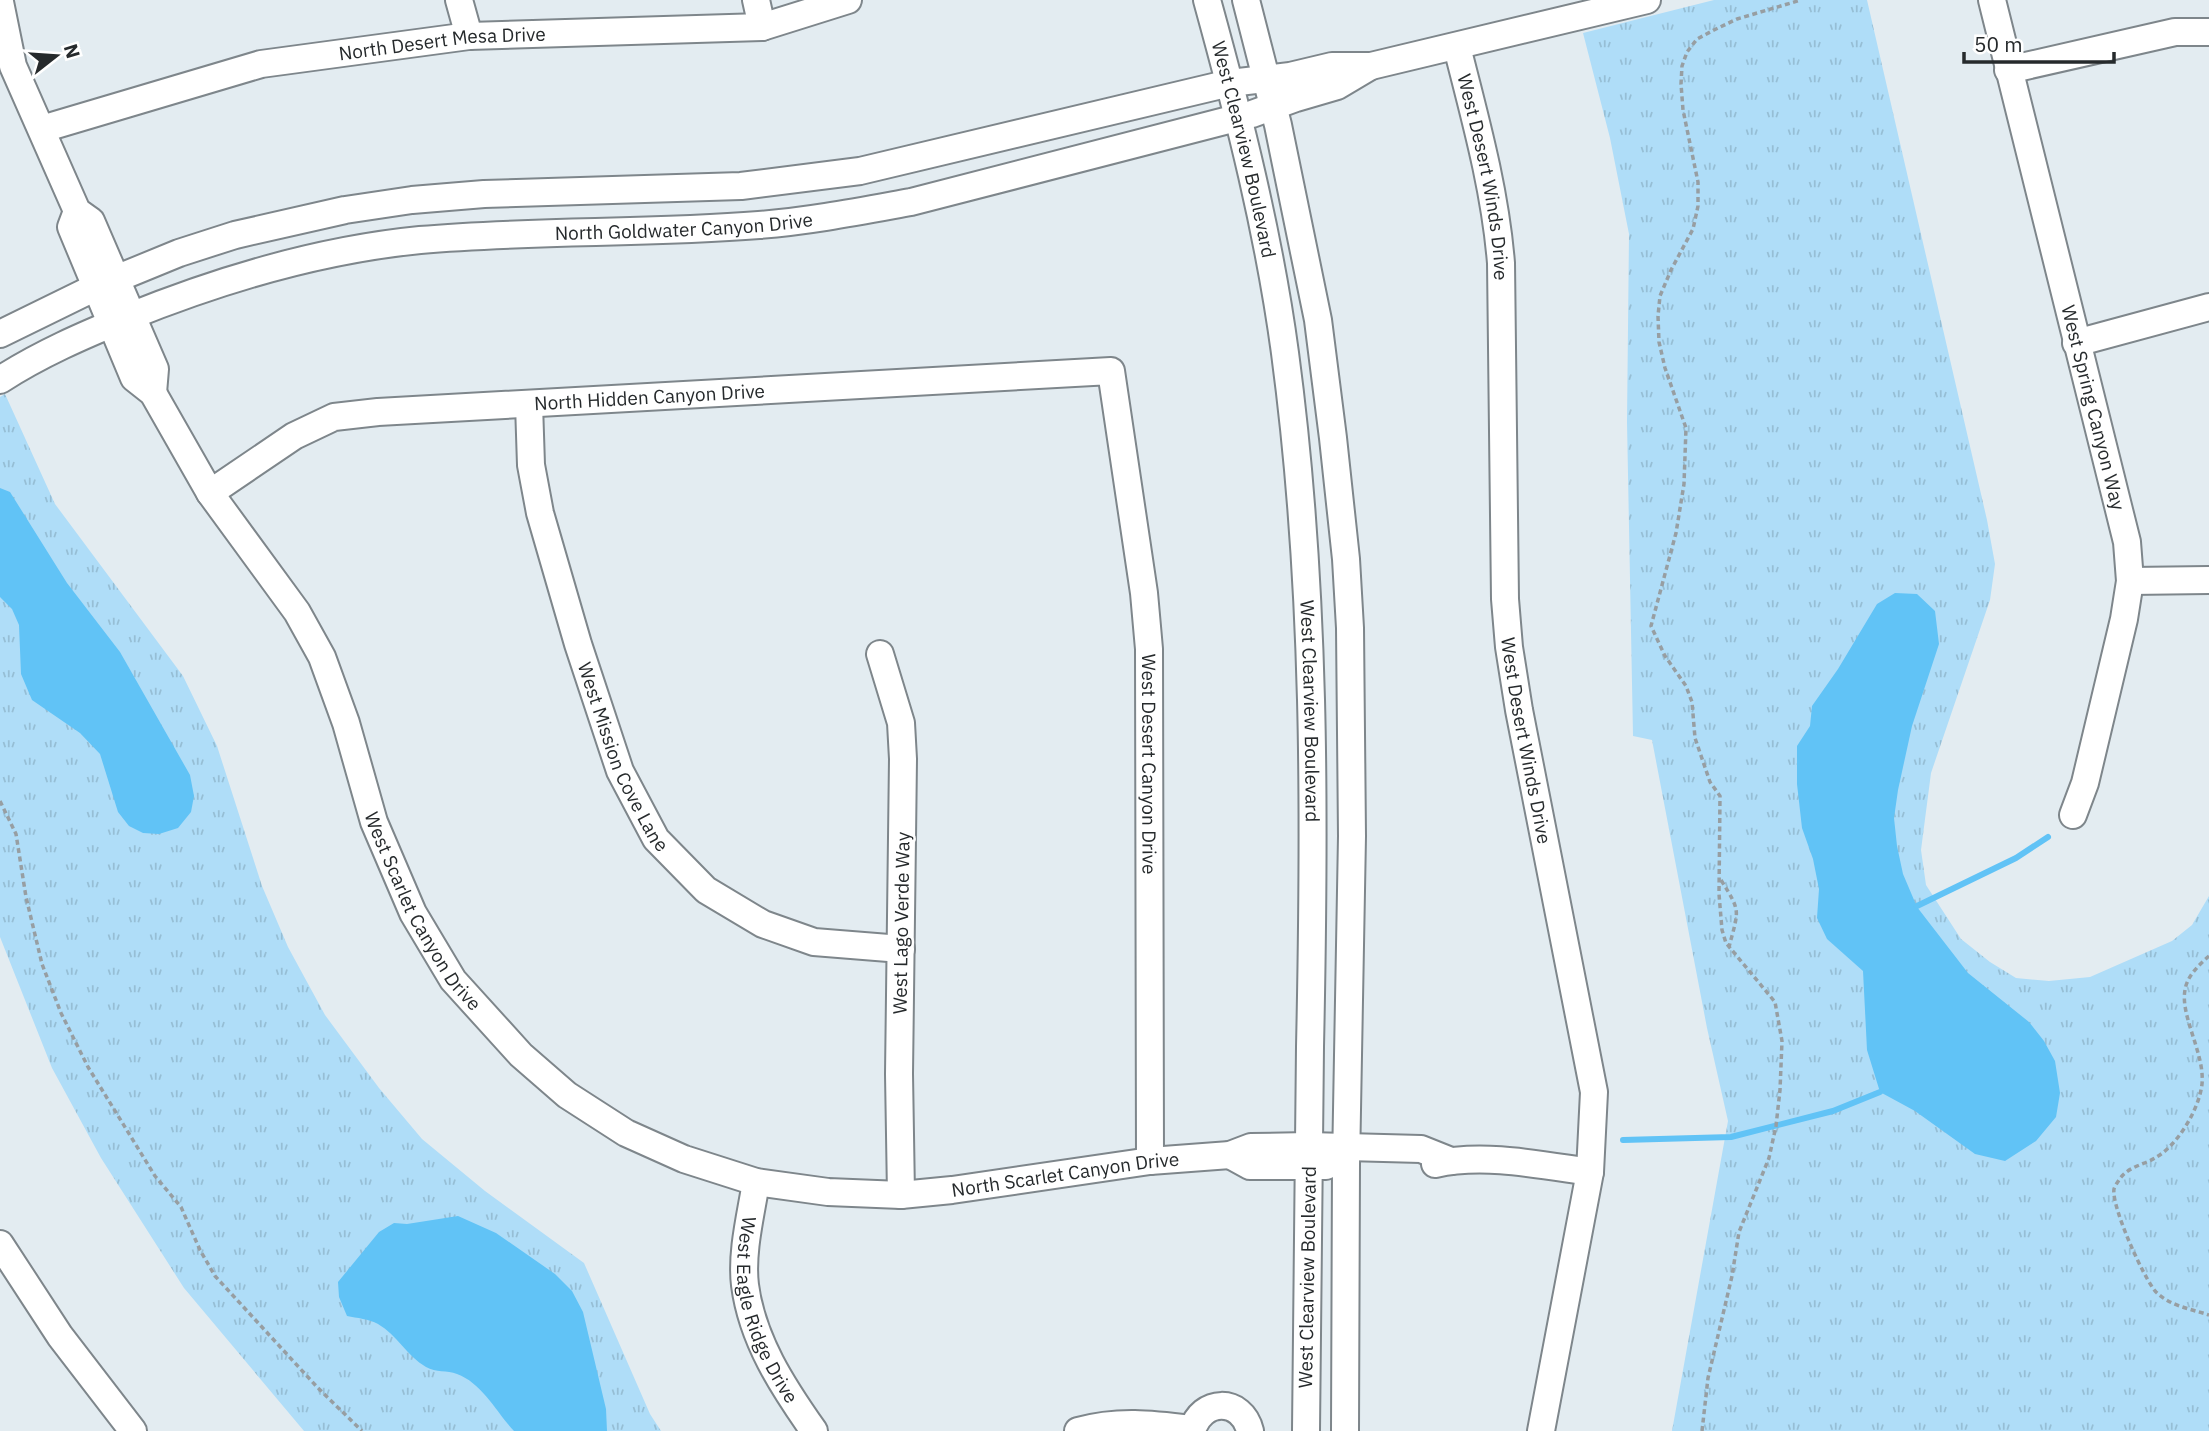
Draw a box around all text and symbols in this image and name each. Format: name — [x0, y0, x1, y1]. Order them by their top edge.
north arrow — [21, 21, 91, 91]
scale bar — [1964, 21, 2114, 65]
street label: North Desert Mesa Drive — [337, 22, 546, 65]
text: 50 m — [1974, 30, 2023, 58]
street label: West Clearview Boulevard — [1207, 38, 1281, 260]
text: N — [59, 41, 86, 61]
street label: West Desert Winds Drive — [1452, 71, 1513, 280]
street label: North Goldwater Canyon Drive — [554, 207, 814, 245]
street label: West Spring Canyon Way — [2056, 302, 2131, 513]
street label: North Hidden Canyon Drive — [533, 378, 766, 415]
street label: West Clearview Boulevard — [1295, 599, 1325, 822]
street label: West Desert Winds Drive — [1496, 636, 1557, 846]
street label: West Desert Canyon Drive — [1137, 654, 1161, 874]
street label: West Mission Cove Lane — [573, 659, 674, 857]
street label: West Scarlet Canyon Drive — [360, 809, 487, 1015]
street label: West Lago Verde Way — [887, 831, 915, 1014]
street label: North Scarlet Canyon Drive — [950, 1147, 1180, 1202]
street label: West Clearview Boulevard — [1293, 1166, 1321, 1388]
street label: West Eagle Ridge Drive — [732, 1215, 804, 1408]

